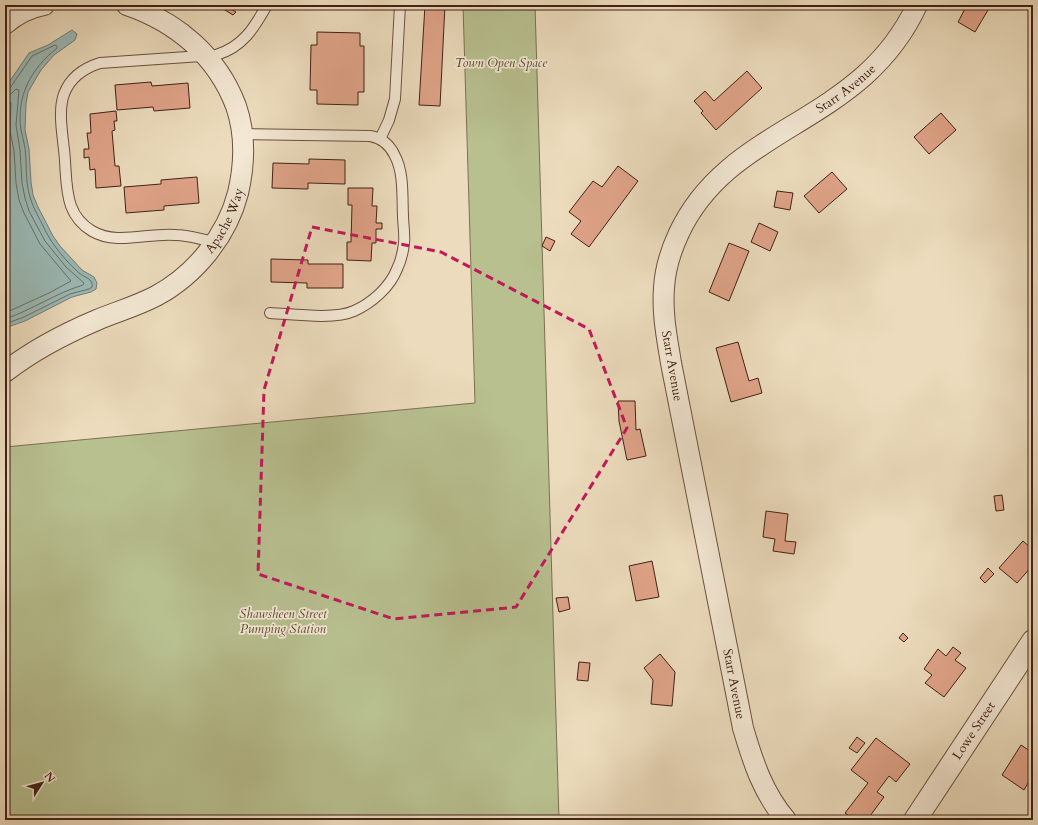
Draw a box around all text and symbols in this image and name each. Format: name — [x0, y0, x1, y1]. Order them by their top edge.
park label: Town Open Space — [455, 54, 548, 72]
street label: Starr Avenue — [812, 60, 880, 118]
street label: Apache Way — [201, 186, 248, 257]
street label: Starr Avenue — [657, 329, 687, 403]
park label: Shawsheen Street Pumping Station — [239, 605, 327, 638]
street label: Starr Avenue — [718, 647, 750, 721]
street label: Lowe Street — [948, 698, 1000, 763]
north arrow — [22, 763, 62, 803]
text: N — [41, 769, 59, 786]

